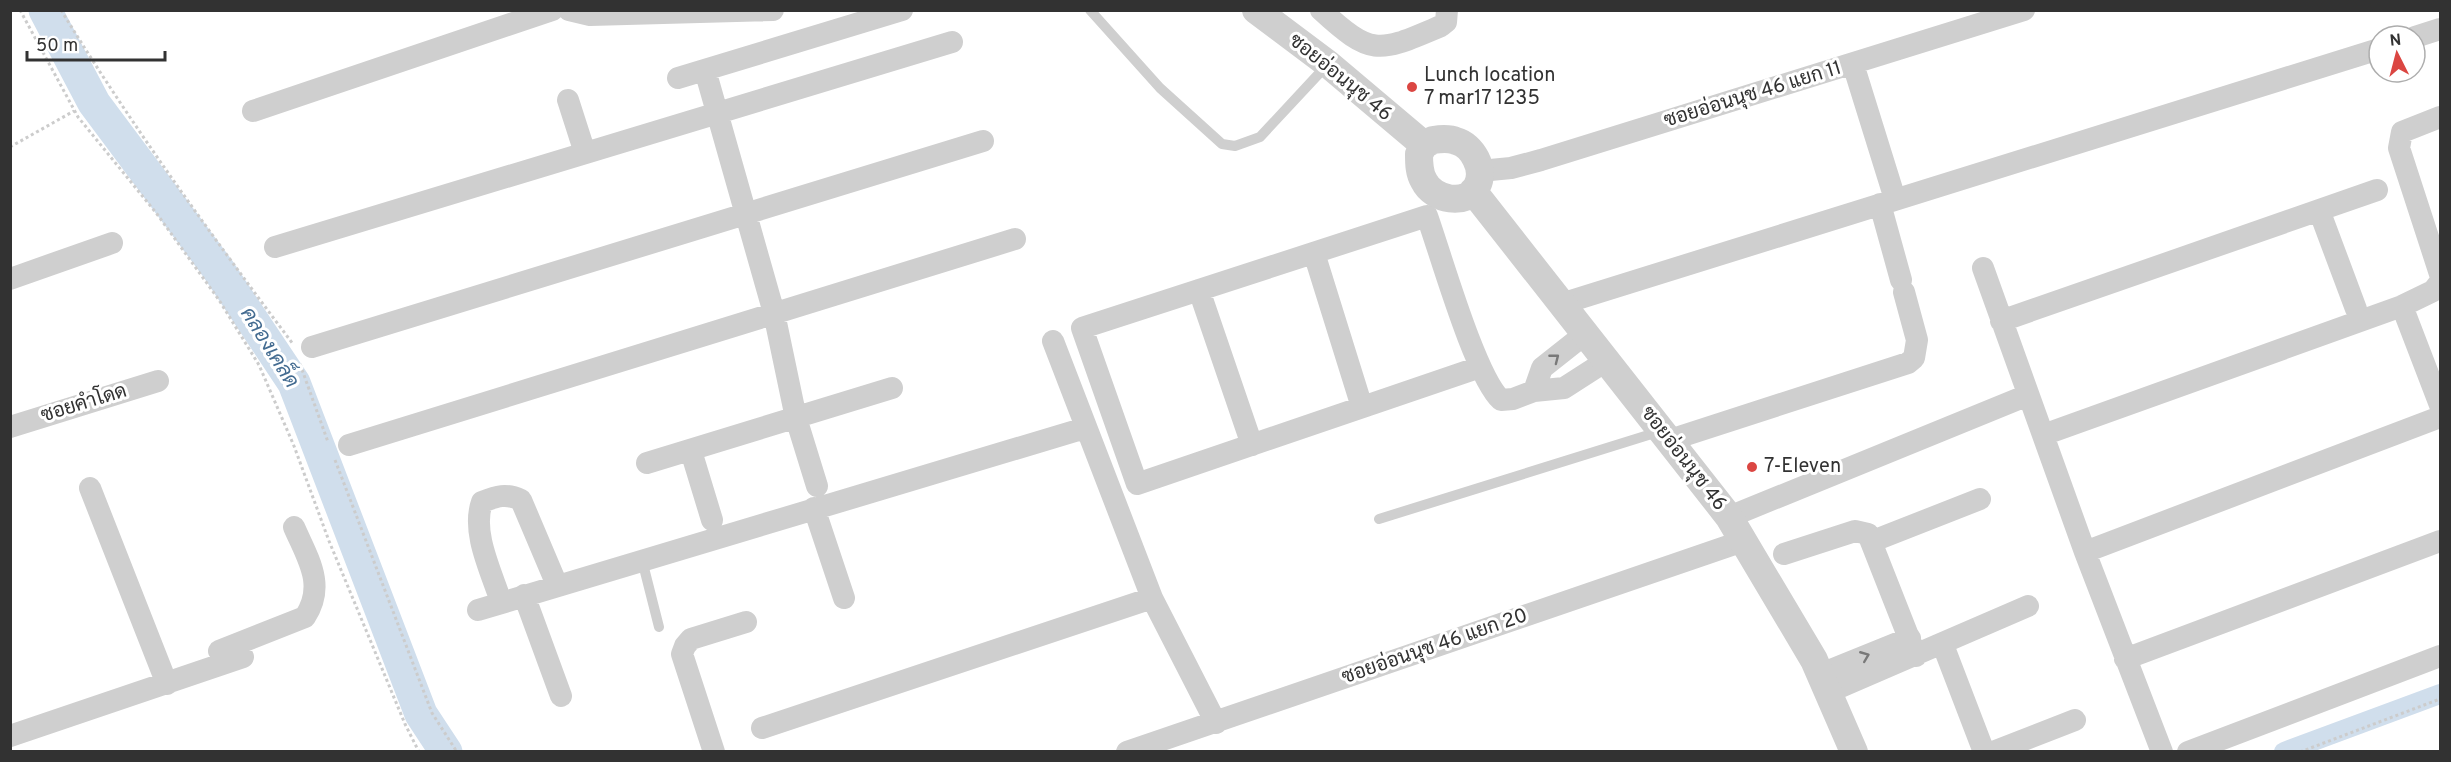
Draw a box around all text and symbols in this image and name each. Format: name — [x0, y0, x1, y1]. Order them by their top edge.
scale bar — [27, 24, 165, 62]
north arrow — [2367, 24, 2427, 84]
street label: ซอยอ่อนนุช 46 — [1283, 28, 1398, 128]
text: N — [2389, 31, 2402, 52]
text: 50 m — [36, 35, 78, 58]
street label: ซอยอ่อนนุช 46 แยก 11 — [1661, 55, 1845, 134]
place label: Lunch location 7 mar17 1235 — [1424, 63, 1555, 112]
marker: Lunch location 7 mar17 1235 — [1405, 80, 1419, 94]
water label: คลองเคล็ด — [234, 301, 307, 394]
one-way arrow — [1548, 354, 1559, 365]
street label: ซอยคำโดด — [37, 377, 130, 429]
street label: ซอยอ่อนนุช 46 — [1634, 401, 1733, 517]
place label: 7-Eleven — [1764, 454, 1841, 480]
marker: 7-Eleven — [1745, 460, 1759, 474]
street label: ซอยอ่อนนุช 46 แยก 20 — [1338, 602, 1531, 691]
one-way arrow — [1859, 651, 1870, 663]

